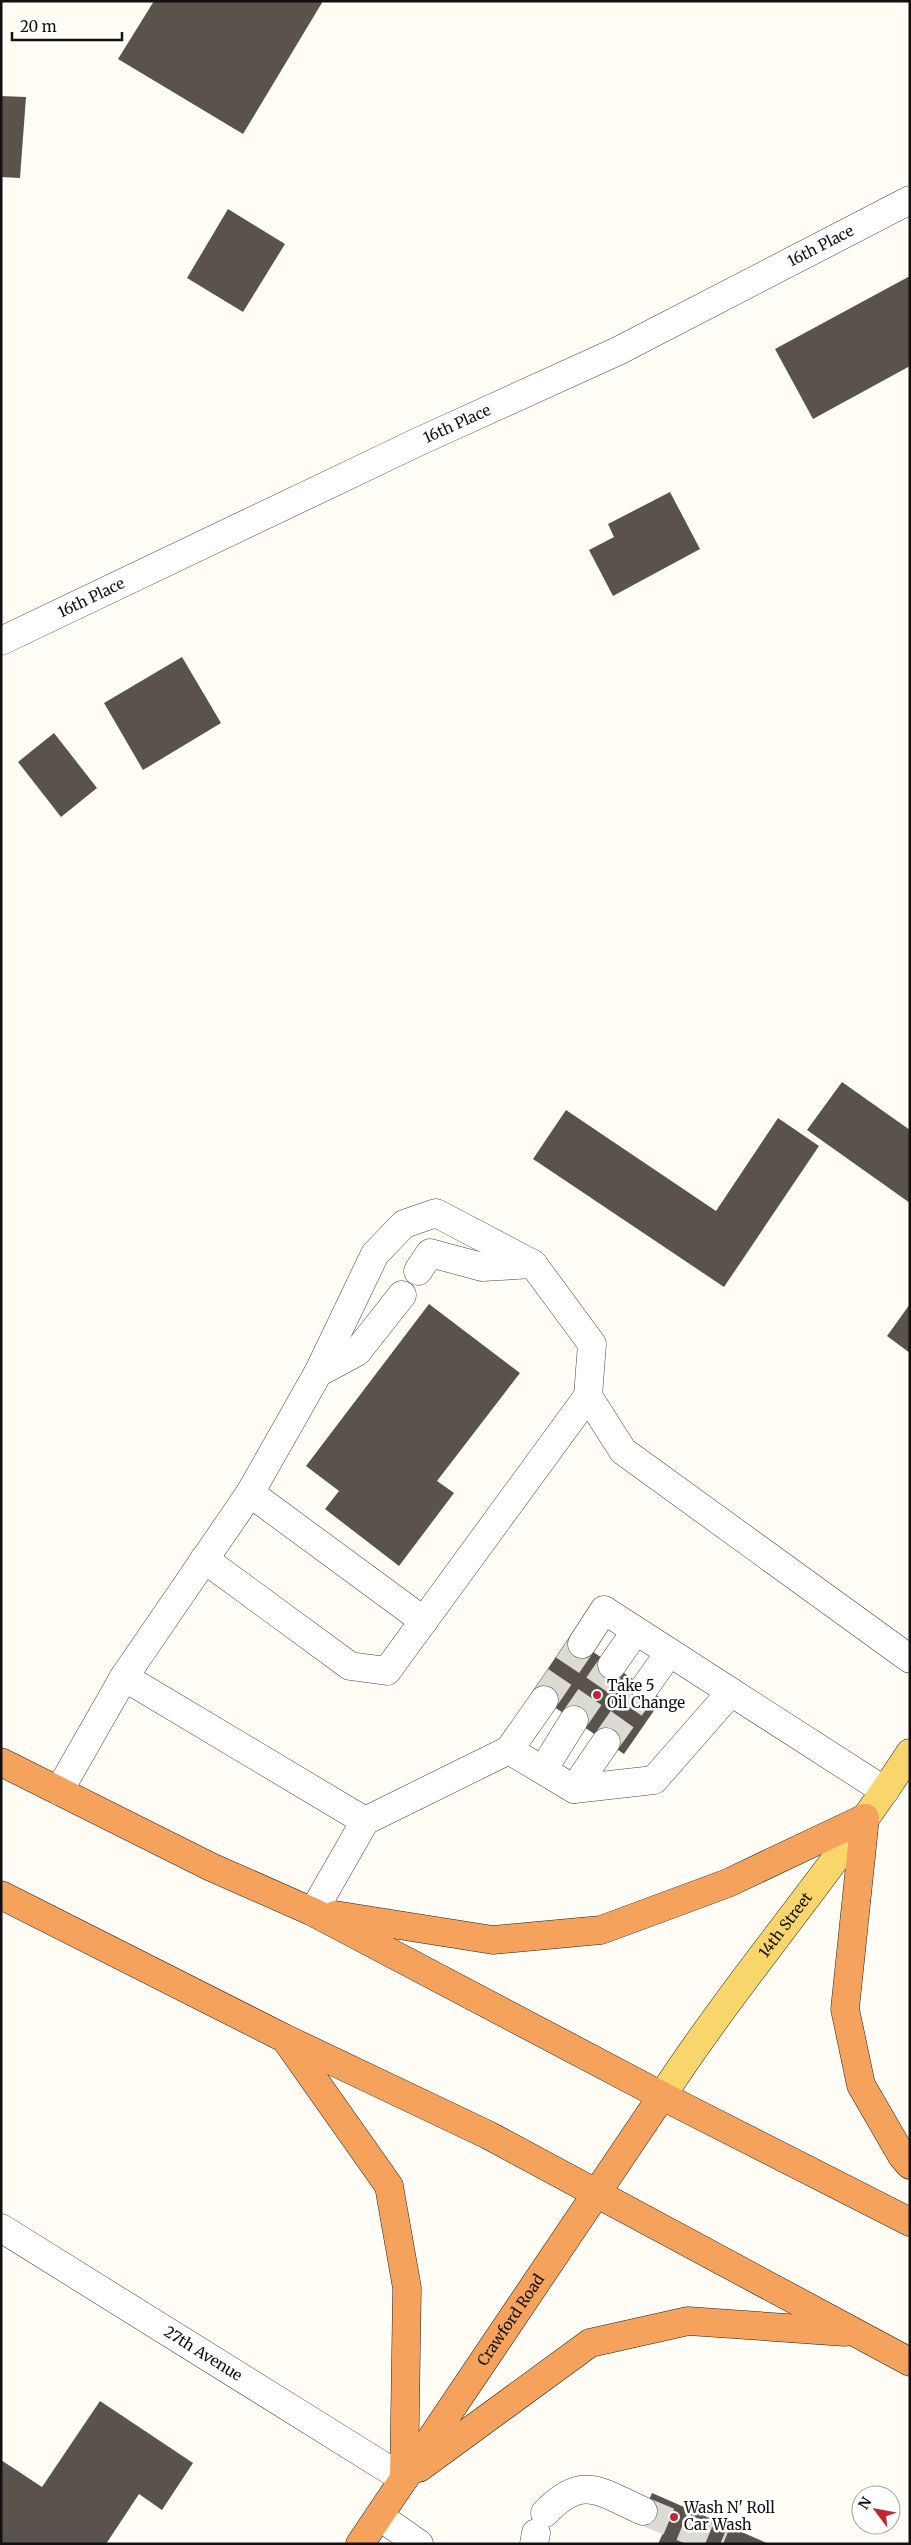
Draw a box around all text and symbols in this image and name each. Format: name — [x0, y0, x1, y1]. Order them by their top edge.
scale bar — [12, 10, 122, 42]
text: 20 m — [20, 17, 57, 36]
street label: 16th Place — [784, 221, 857, 271]
street label: 16th Place — [420, 400, 494, 447]
street label: 16th Place — [55, 573, 128, 622]
place label: Take 5 Oil Change — [607, 1676, 685, 1712]
marker: Take 5 Oil Change — [591, 1689, 603, 1701]
street label: 14th Street — [754, 1888, 816, 1961]
street label: Crawford Road — [473, 2270, 548, 2369]
street label: 27th Avenue — [161, 2322, 246, 2385]
north arrow — [851, 2485, 901, 2535]
text: N — [854, 2494, 876, 2513]
place label: Wash N' Roll Car Wash — [683, 2498, 775, 2534]
marker: Wash N' Roll Car Wash — [668, 2511, 680, 2523]

